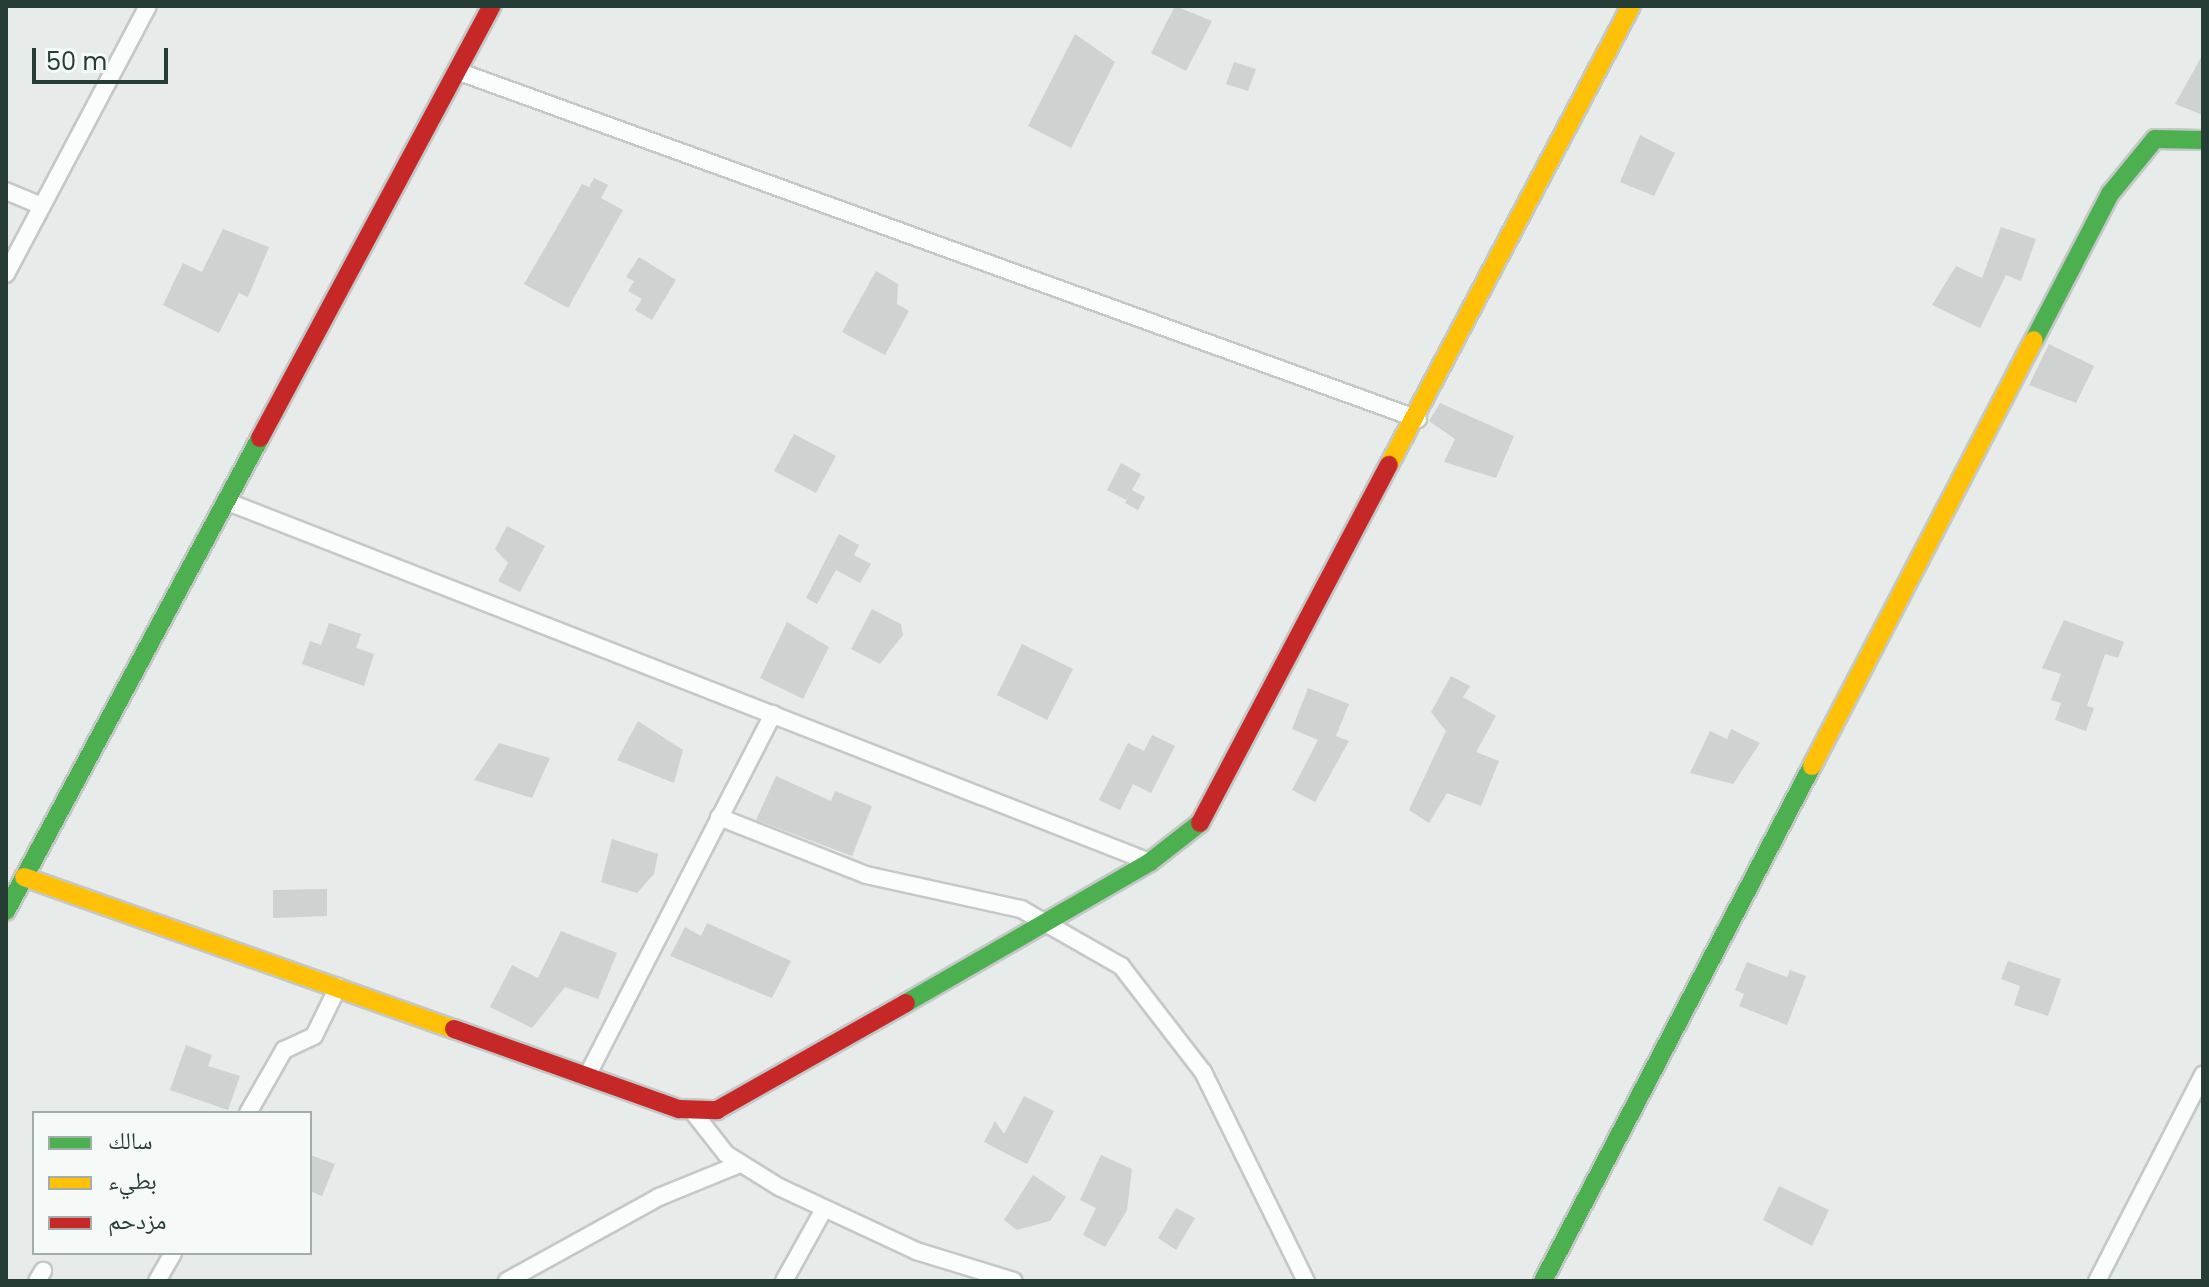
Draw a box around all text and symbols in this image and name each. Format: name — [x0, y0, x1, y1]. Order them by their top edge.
scale bar — [36, 32, 172, 82]
text: 50 m — [46, 45, 107, 78]
legend — [32, 1111, 312, 1255]
text: سالك — [108, 1124, 153, 1157]
text: بطيء — [108, 1164, 157, 1197]
text: مزدحم — [108, 1204, 167, 1237]

